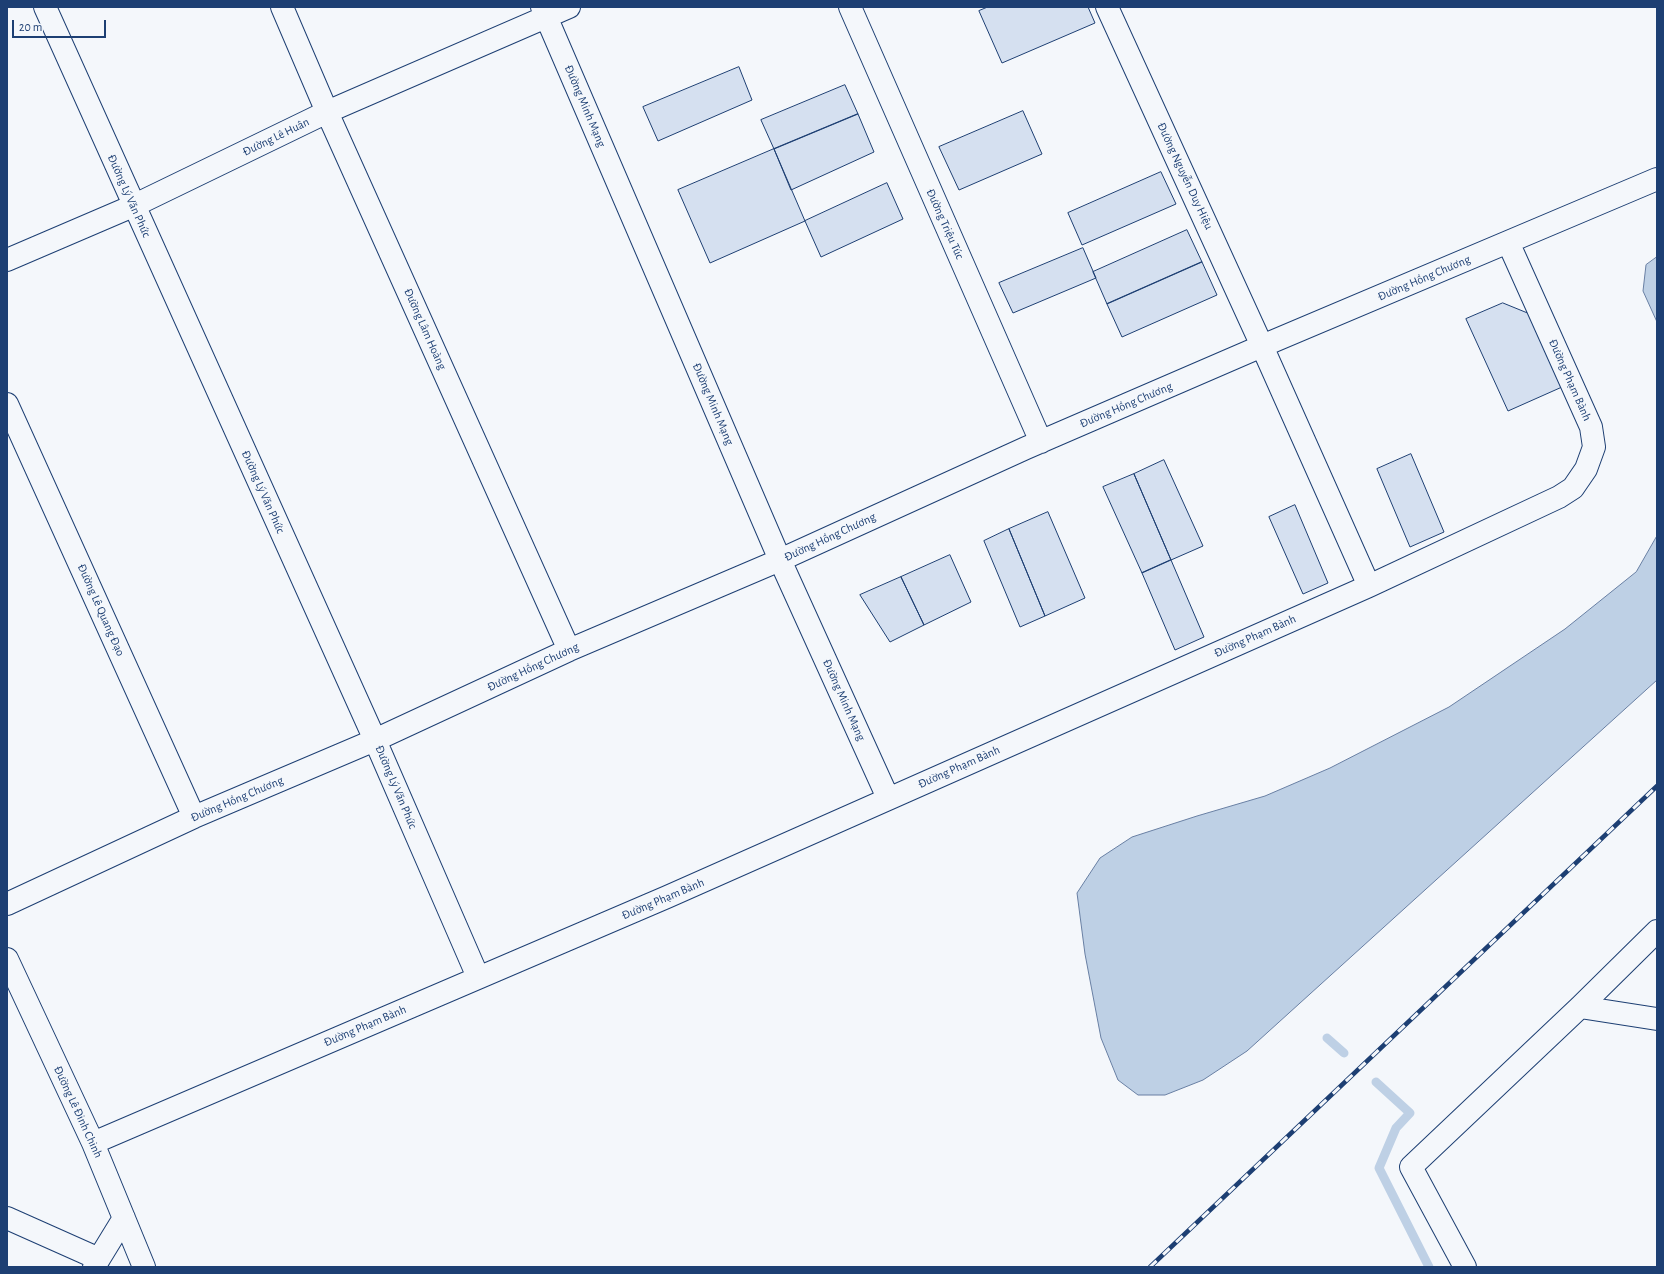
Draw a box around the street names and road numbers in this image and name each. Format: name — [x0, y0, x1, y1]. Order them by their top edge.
street label: Đường Minh Mạng — [561, 63, 609, 149]
street label: Đường Lê Huân — [240, 115, 312, 159]
street label: Đường Nguyễn Duy Hiệu — [1154, 120, 1216, 232]
street label: Đường Lý Văn Phức — [104, 152, 154, 240]
street label: Đường Triệu Túc — [923, 187, 967, 261]
street label: Đường Hồng Chương — [1376, 252, 1472, 304]
street label: Đường Lâm Hoàng — [401, 286, 449, 372]
street label: Đường Phạm Bành — [1545, 337, 1595, 423]
street label: Đường Minh Mạng — [689, 361, 737, 447]
street label: Đường Hồng Chương — [1078, 379, 1174, 431]
street label: Đường Lý Văn Phức — [238, 448, 288, 536]
street label: Đường Hồng Chương — [782, 510, 878, 564]
street label: Đường Lê Quang Đạo — [74, 562, 128, 658]
street label: Đường Phạm Bành — [1212, 611, 1298, 661]
street label: Đường Hồng Chương — [485, 640, 581, 694]
street label: Đường Minh Mạng — [820, 657, 868, 743]
street label: Đường Phạm Bành — [916, 742, 1002, 792]
street label: Đường Lý Văn Phức — [372, 743, 420, 831]
street label: Đường Hồng Chương — [189, 773, 285, 825]
street label: Đường Phạm Bành — [620, 875, 706, 923]
street label: Đường Phạm Bành — [322, 1002, 408, 1050]
street label: Đường Lê Đinh Chinh — [50, 1064, 106, 1160]

